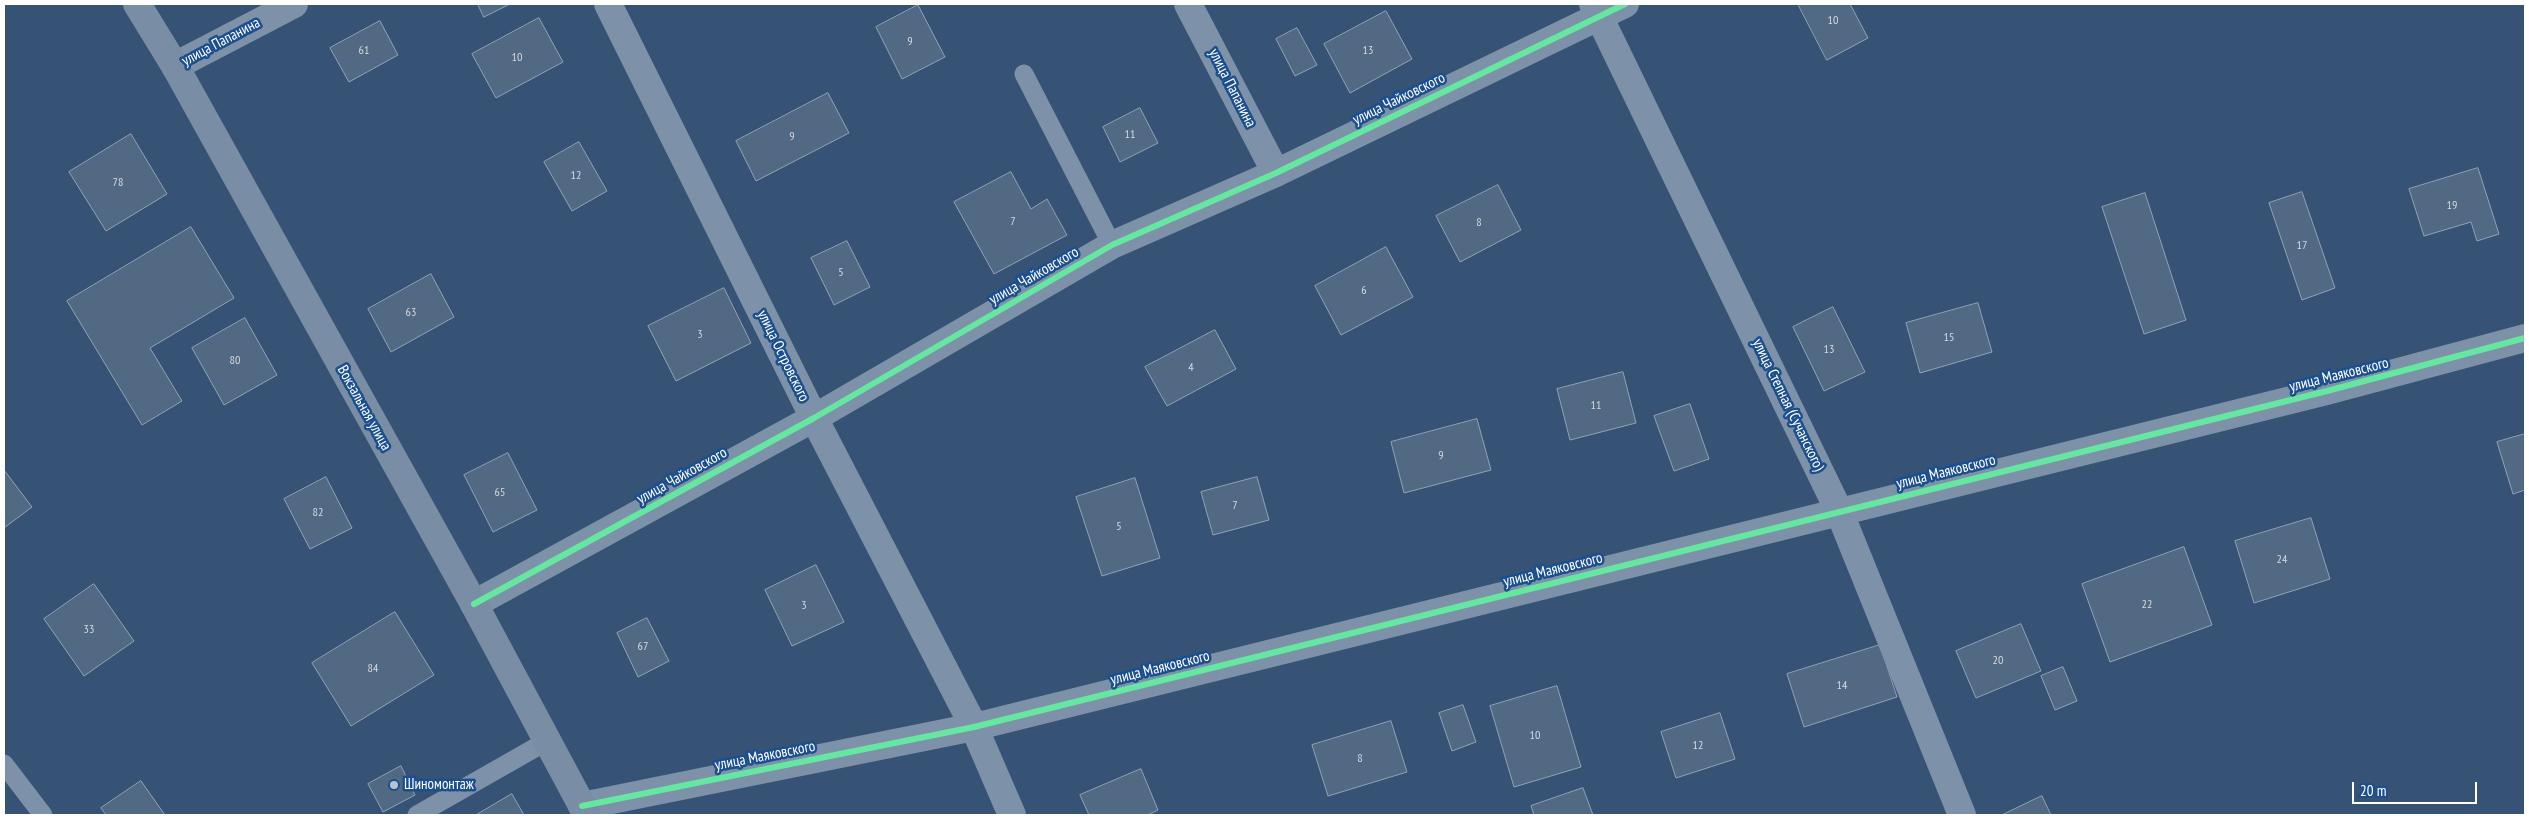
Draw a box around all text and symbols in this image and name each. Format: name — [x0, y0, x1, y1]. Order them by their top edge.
street label: улица Папанина — [179, 14, 263, 70]
house number: 10 — [1828, 14, 1838, 28]
house number: 9 — [907, 35, 913, 49]
house number: 61 — [359, 44, 369, 58]
house number: 13 — [1363, 44, 1373, 58]
street label: улица Папанина — [1204, 46, 1260, 130]
house number: 10 — [512, 51, 522, 65]
street label: улица Чайковского — [1350, 69, 1448, 129]
house number: 11 — [1125, 128, 1135, 142]
house number: 9 — [789, 130, 795, 144]
house number: 12 — [571, 169, 581, 183]
house number: 78 — [113, 176, 123, 190]
house number: 19 — [2447, 199, 2457, 213]
house number: 7 — [1010, 215, 1016, 229]
house number: 8 — [1476, 216, 1482, 230]
house number: 17 — [2297, 239, 2307, 253]
street label: улица Чайковского — [986, 243, 1082, 309]
house number: 5 — [838, 266, 844, 280]
house number: 6 — [1361, 284, 1367, 298]
house number: 63 — [406, 306, 416, 320]
street label: улица Островского — [753, 307, 813, 405]
house number: 3 — [697, 328, 703, 342]
house number: 15 — [1944, 331, 1954, 345]
street label: улица Степная (Сучанского) — [1748, 336, 1828, 474]
house number: 13 — [1824, 343, 1834, 357]
house number: 80 — [230, 354, 240, 368]
street label: улица Маяковского — [2287, 354, 2391, 396]
house number: 4 — [1188, 361, 1194, 375]
street label: Вокзальная улица — [333, 362, 395, 454]
house number: 11 — [1591, 399, 1601, 413]
street label: улица Чайковского — [634, 444, 730, 508]
house number: 9 — [1438, 449, 1444, 463]
street label: улица Маяковского — [1894, 451, 1998, 493]
house number: 65 — [495, 486, 505, 500]
house number: 7 — [1232, 499, 1238, 513]
house number: 82 — [313, 506, 323, 520]
house number: 5 — [1116, 520, 1122, 534]
street label: улица Маяковского — [1501, 549, 1605, 591]
house number: 24 — [2277, 553, 2287, 567]
house number: 22 — [2142, 598, 2152, 612]
house number: 3 — [801, 599, 807, 613]
house number: 33 — [84, 623, 94, 637]
house number: 67 — [638, 640, 648, 654]
street label: улица Маяковского — [1108, 647, 1212, 689]
house number: 20 — [1993, 654, 2003, 668]
house number: 84 — [368, 662, 378, 676]
house number: 14 — [1837, 679, 1847, 693]
house number: 10 — [1530, 729, 1540, 743]
street label: улица Маяковского — [713, 737, 817, 775]
house number: 12 — [1693, 739, 1703, 753]
house number: 8 — [1357, 752, 1363, 766]
scale bar — [2354, 772, 2479, 804]
place label: Шиномонтаж — [404, 776, 474, 794]
marker: Шиномонтаж — [388, 779, 400, 791]
text: 20 m — [2360, 781, 2386, 800]

